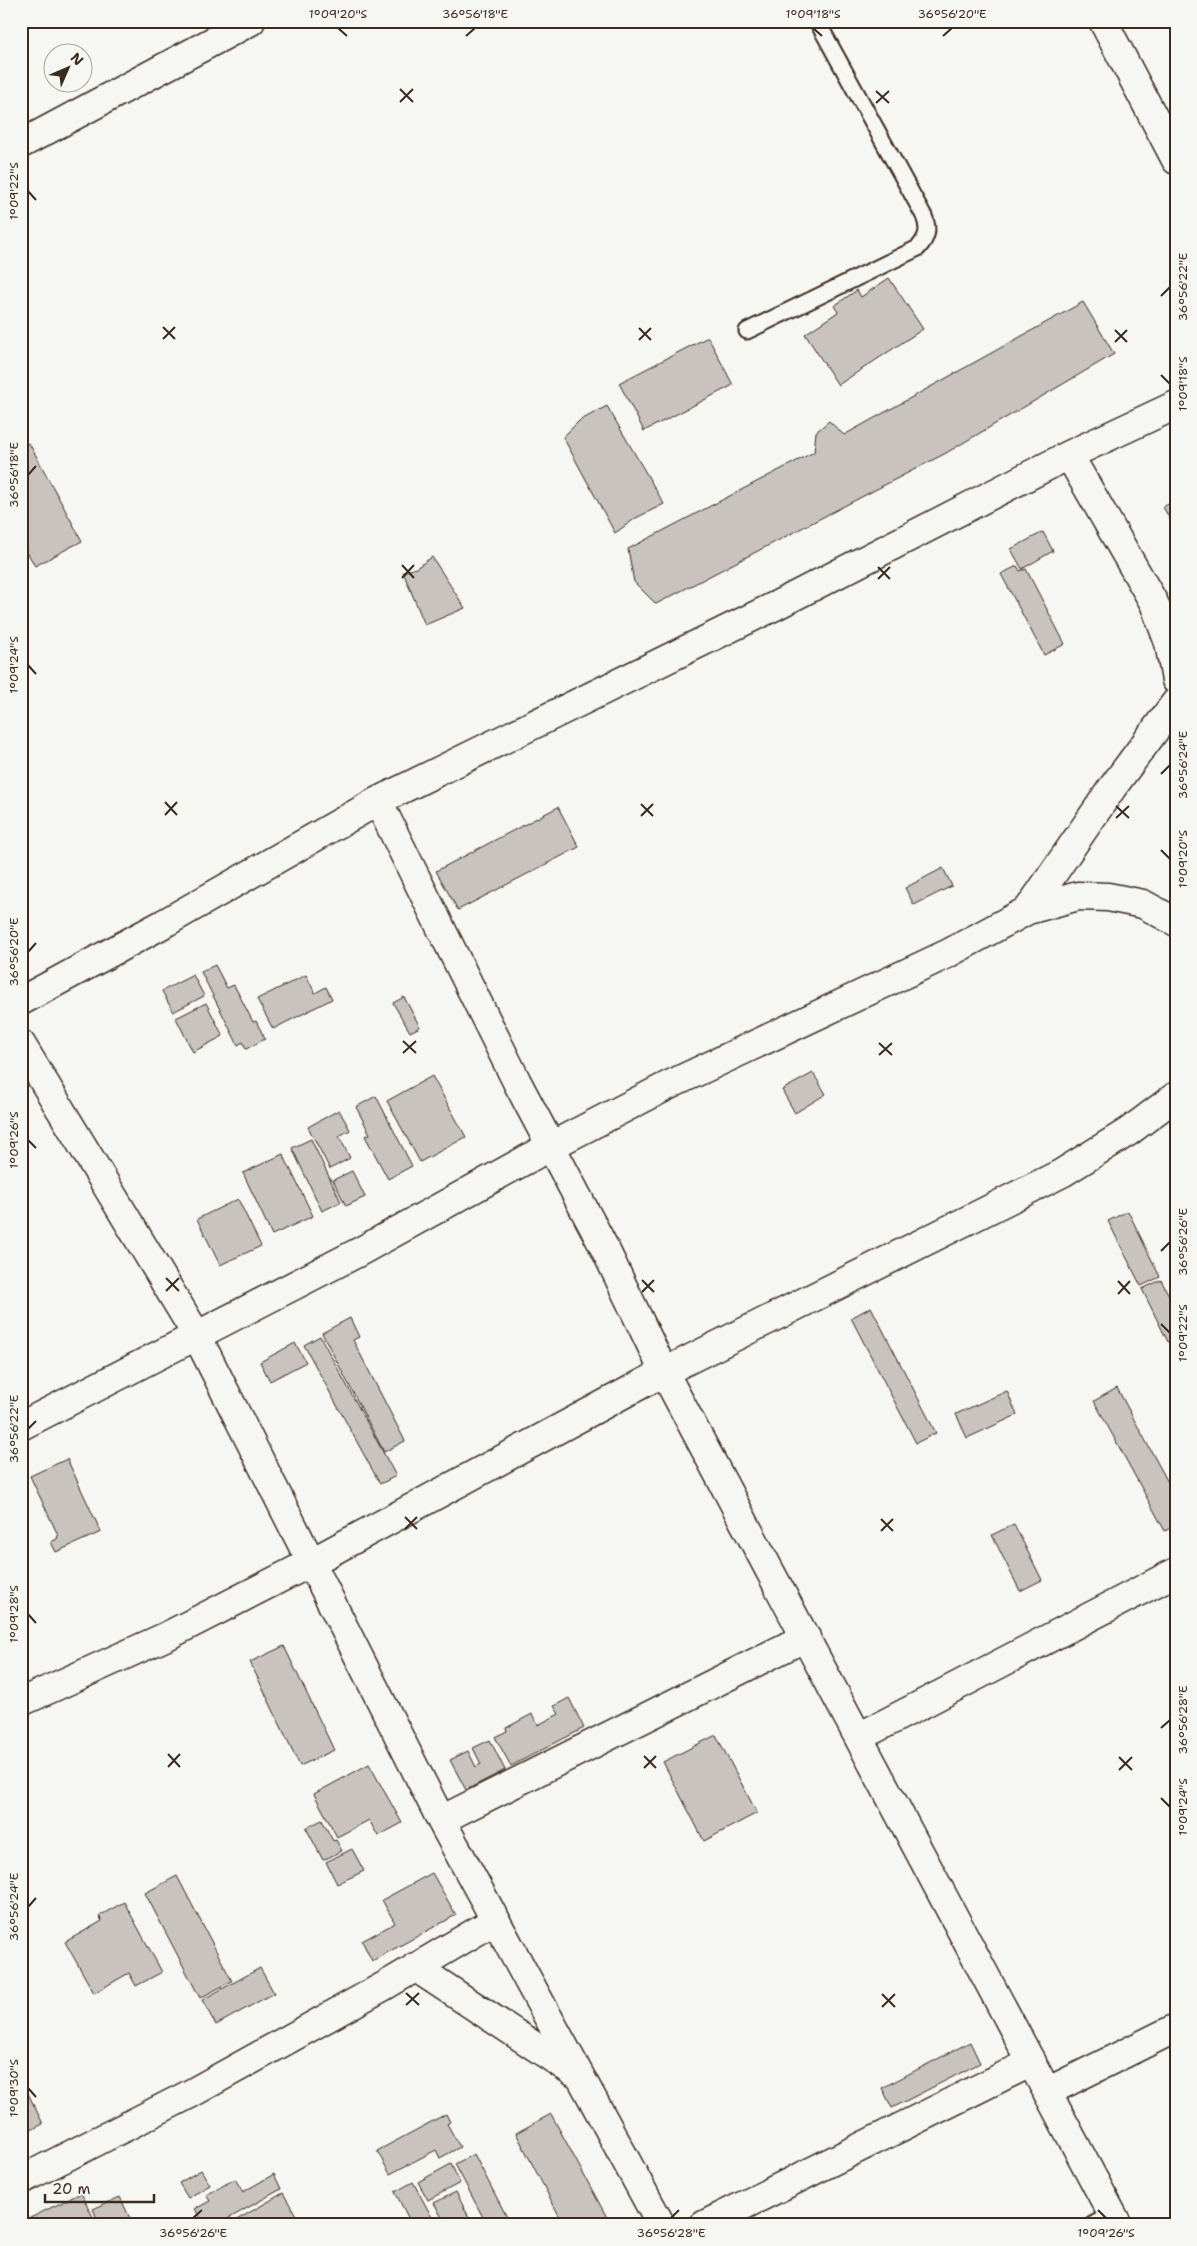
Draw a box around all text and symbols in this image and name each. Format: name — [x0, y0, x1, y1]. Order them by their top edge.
text: 1°09'20"S — [309, 6, 367, 22]
text: 36°56'18"E — [442, 6, 508, 22]
text: 1°09'18"S — [785, 6, 841, 22]
text: 36°56'20"E — [917, 6, 987, 22]
north arrow — [42, 42, 92, 92]
text: N — [67, 49, 87, 69]
text: 1°09'22"S — [6, 162, 22, 220]
text: 36°56'22"E — [1175, 253, 1191, 321]
text: 1°09'18"S — [1175, 356, 1191, 412]
text: 36°56'18"E — [6, 442, 22, 508]
text: 1°09'24"S — [6, 636, 22, 694]
text: 36°56'24"E — [1175, 731, 1191, 799]
text: 1°09'20"S — [1175, 830, 1191, 888]
text: 36°56'20"E — [6, 917, 22, 987]
text: 1°09'26"S — [6, 1111, 22, 1169]
text: 36°56'26"E — [1175, 1208, 1191, 1276]
text: 1°09'22"S — [1175, 1304, 1191, 1362]
text: 36°56'22"E — [6, 1395, 22, 1463]
text: 1°09'28"S — [6, 1585, 22, 1643]
text: 36°56'28"E — [1175, 1686, 1191, 1754]
text: 1°09'24"S — [1175, 1778, 1191, 1836]
text: 36°56'24"E — [6, 1873, 22, 1941]
text: 1°09'30"S — [6, 2058, 22, 2117]
scale bar — [45, 2171, 154, 2203]
text: 20 m — [52, 2179, 91, 2199]
text: 36°56'26"E — [159, 2225, 227, 2241]
text: 36°56'28"E — [637, 2225, 705, 2241]
text: 1°09'26"S — [1077, 2225, 1135, 2241]

